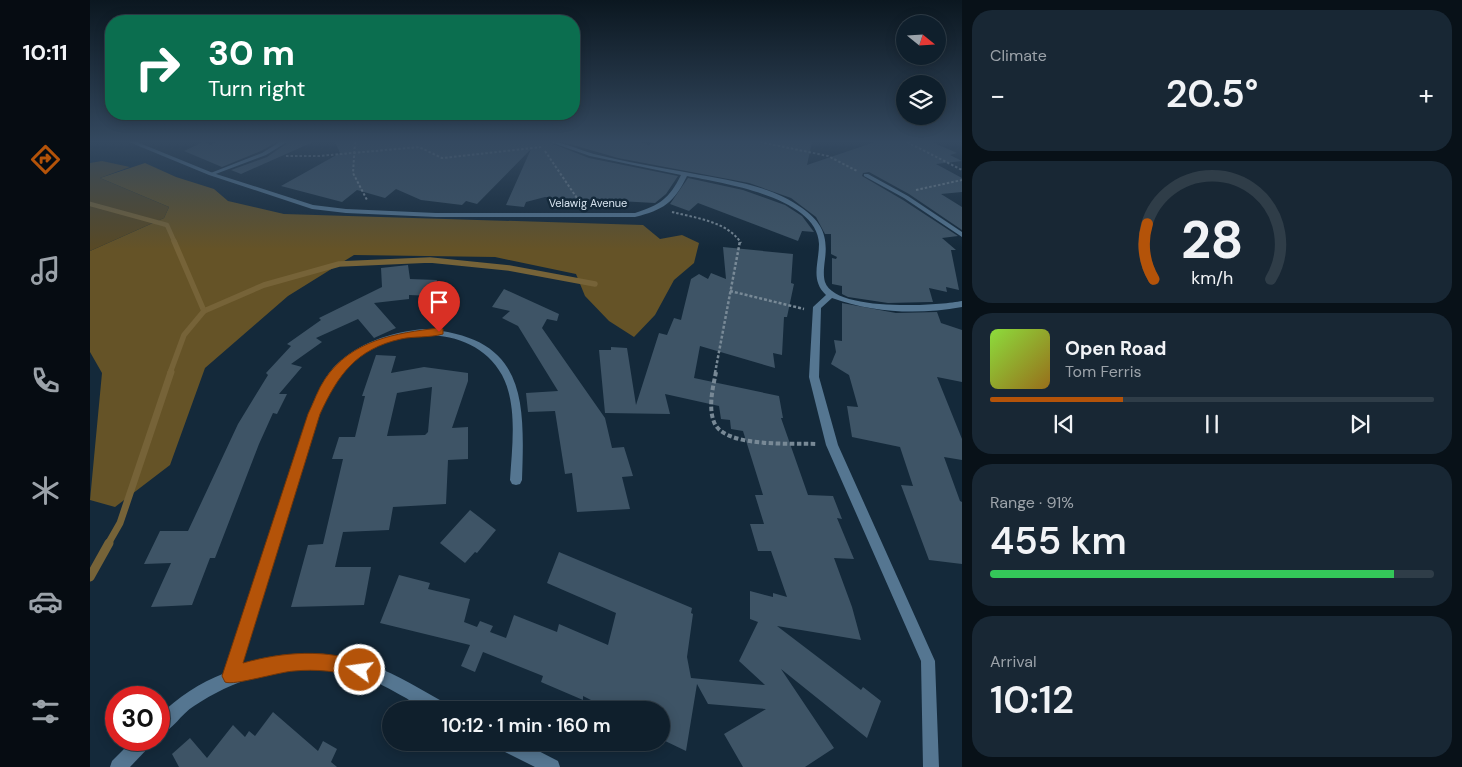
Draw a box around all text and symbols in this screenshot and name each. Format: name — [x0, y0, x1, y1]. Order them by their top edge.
north arrow — [896, 15, 946, 65]
map controls — [896, 15, 946, 125]
text: 30 m — [208, 30, 295, 76]
icon: right — [125, 35, 190, 100]
text: 10:11 — [22, 38, 68, 67]
text: Climate — [990, 45, 1047, 66]
text: 20.5° — [1166, 69, 1258, 119]
text: Turn right — [208, 74, 305, 103]
button: layers — [896, 75, 946, 125]
text: − — [990, 77, 1005, 114]
text: + — [1419, 77, 1434, 114]
icon: directions — [28, 142, 63, 177]
street label: Velawig Avenue — [549, 196, 627, 210]
text: 28 — [1181, 206, 1243, 274]
icon: music — [28, 253, 63, 288]
text: km/h — [1191, 266, 1233, 290]
pin — [418, 281, 460, 332]
icon: arrive — [425, 288, 453, 316]
text: Open Road — [1065, 336, 1167, 361]
text: Tom Ferris — [1065, 361, 1142, 382]
icon: phone — [28, 363, 63, 398]
icon: previous — [1050, 410, 1078, 438]
icon: pause — [1198, 410, 1226, 438]
icon: next — [1346, 410, 1374, 438]
icon: climate — [28, 473, 63, 508]
text: Range · 91% — [990, 492, 1074, 513]
text: 455 km — [990, 516, 1127, 566]
icon: car — [28, 584, 63, 619]
position arrow — [333, 643, 385, 695]
text: Arrival — [990, 651, 1037, 672]
text: 10:12 — [990, 675, 1074, 725]
speed limit sign: 30 — [105, 686, 170, 751]
icon: filters — [28, 694, 63, 729]
text: 10:12 · 1 min · 160 m — [442, 713, 610, 738]

